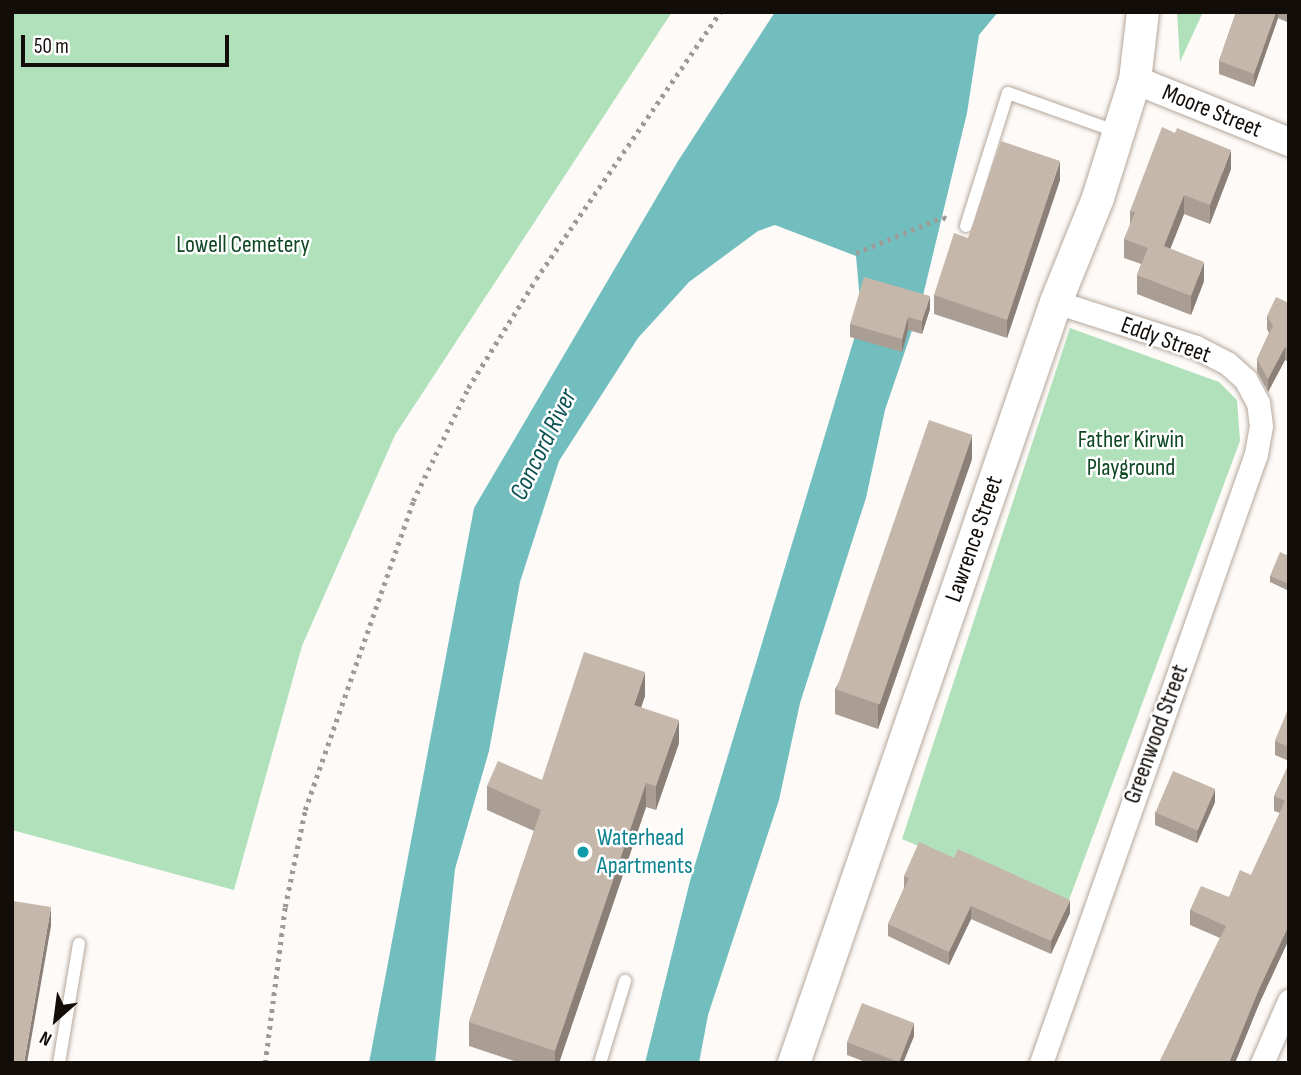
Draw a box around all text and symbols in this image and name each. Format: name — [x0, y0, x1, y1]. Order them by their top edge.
scale bar — [24, 21, 233, 65]
text: 50 m — [34, 34, 69, 59]
street label: Moore Street — [1158, 78, 1266, 144]
park label: Lowell Cemetery — [176, 231, 310, 259]
street label: Eddy Street — [1117, 310, 1215, 370]
water label: Concord River — [504, 384, 584, 506]
park label: Father Kirwin Playground — [1078, 426, 1184, 482]
street label: Lawrence Street — [939, 472, 1009, 606]
street label: Greenwood Street — [1118, 661, 1194, 807]
place label: Waterhead Apartments — [597, 824, 693, 880]
marker: Waterhead Apartments — [575, 844, 591, 860]
north arrow — [21, 984, 91, 1054]
text: N — [36, 1025, 56, 1051]

